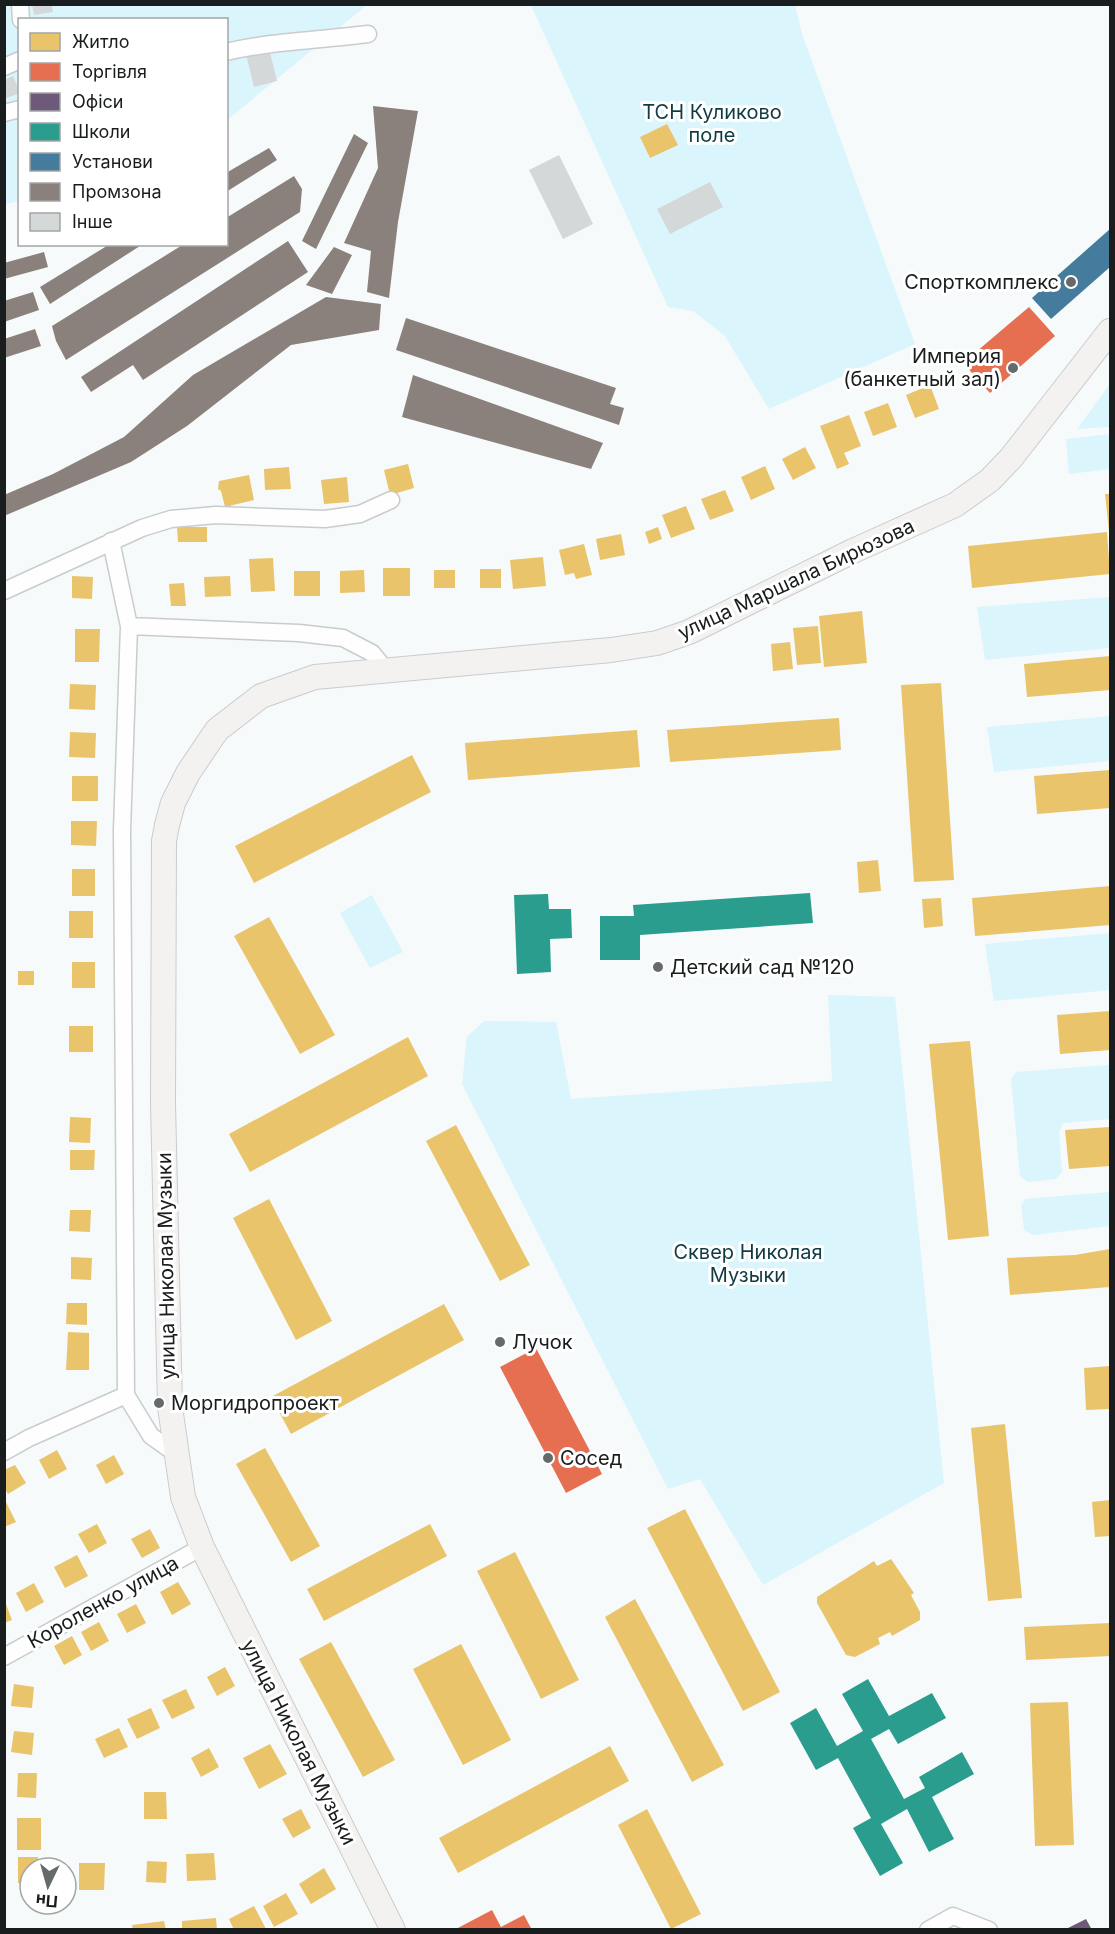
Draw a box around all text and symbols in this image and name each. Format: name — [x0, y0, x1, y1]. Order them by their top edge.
legend — [18, 18, 228, 246]
text: Житло — [72, 31, 129, 52]
text: Торгівля — [72, 61, 147, 82]
text: Офіси — [72, 91, 123, 112]
park label: ТСН Куликово поле — [642, 100, 782, 147]
text: Школи — [72, 121, 130, 142]
text: Установи — [72, 151, 153, 172]
text: Промзона — [72, 181, 162, 202]
text: Інше — [72, 211, 113, 232]
place label: Спорткомплекс — [904, 270, 1059, 294]
marker: Спорткомплекс — [1064, 275, 1078, 289]
place label: Империя (банкетный зал) — [843, 344, 1001, 391]
marker: Империя (банкетный зал) — [1006, 361, 1020, 375]
street label: улица Маршала Бирюзова — [674, 514, 918, 644]
place label: Детский сад №120 — [670, 955, 854, 979]
marker: Детский сад №120 — [651, 960, 665, 974]
street label: улица Николая Музыки — [152, 1152, 180, 1380]
park label: Сквер Николая Музыки — [673, 1240, 823, 1287]
place label: Лучок — [512, 1330, 573, 1354]
marker: Лучок — [493, 1335, 507, 1349]
place label: Моргидропроект — [171, 1391, 339, 1415]
marker: Моргидропроект — [152, 1396, 166, 1410]
place label: Сосед — [560, 1446, 622, 1470]
marker: Сосед — [541, 1451, 555, 1465]
street label: Короленко улица — [23, 1551, 183, 1653]
street label: улица Николая Музыки — [237, 1635, 361, 1849]
north arrow — [18, 1856, 78, 1916]
text: Пн — [35, 1890, 58, 1912]

